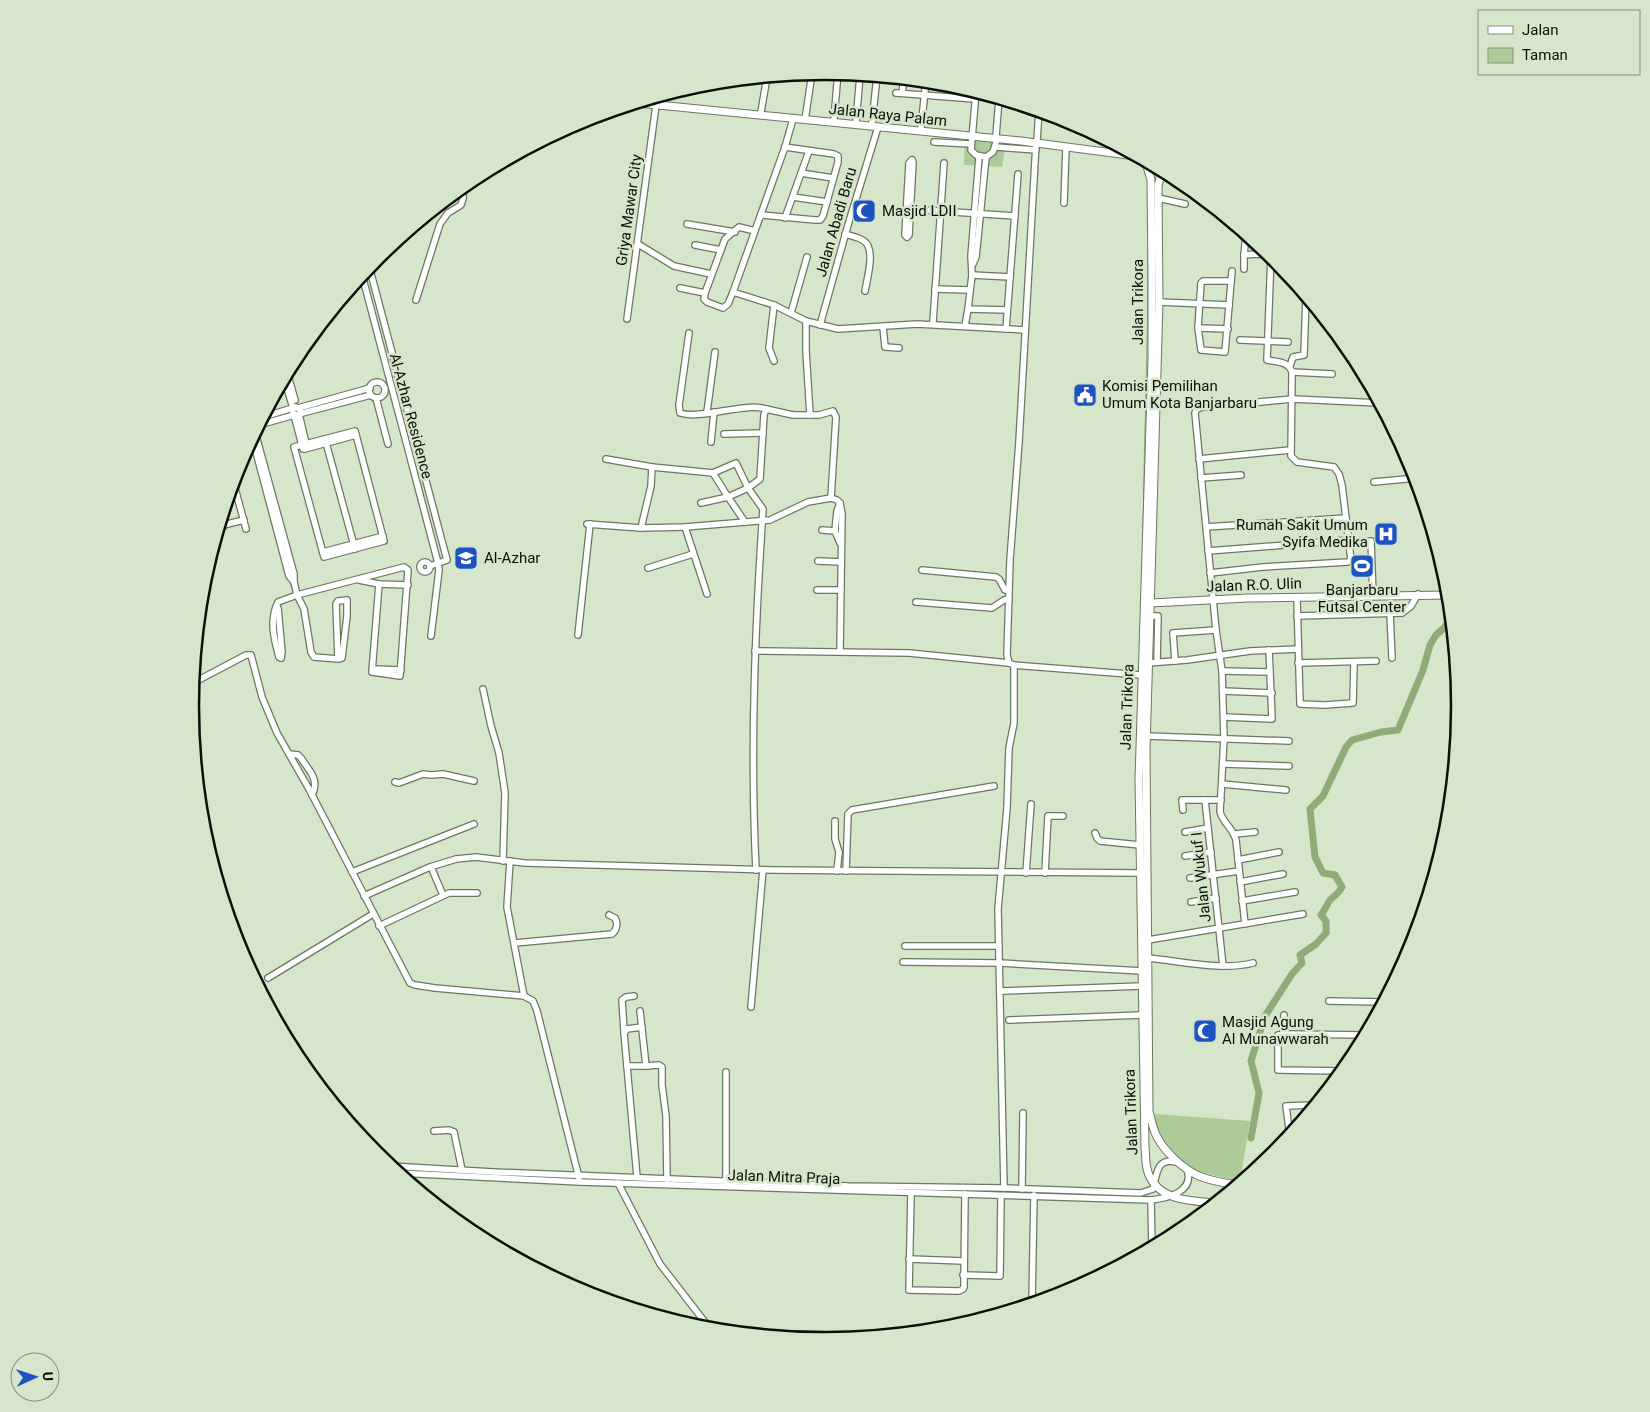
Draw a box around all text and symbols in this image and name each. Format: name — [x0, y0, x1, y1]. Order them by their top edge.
legend — [1478, 10, 1640, 75]
text: Jalan — [1522, 21, 1559, 39]
text: Taman — [1522, 46, 1568, 64]
street label: Jalan Raya Palam — [828, 100, 948, 130]
street label: Griya Mawar City — [612, 153, 646, 267]
street label: Jalan Abadi Baru — [812, 165, 860, 279]
mosque icon: Masjid LDII — [851, 198, 877, 224]
place label: Masjid LDII — [882, 202, 957, 220]
street label: Jalan Trikora — [1129, 259, 1147, 345]
street label: Al-Azhar Residence — [386, 351, 436, 481]
place label: Komisi Pemilihan Umum Kota Banjarbaru — [1102, 377, 1257, 412]
public building icon: Komisi Pemilihan Umum Kota Banjarbaru — [1072, 382, 1098, 408]
place label: Rumah Sakit Umum Syifa Medika — [1236, 516, 1368, 551]
hospital icon: Rumah Sakit Umum Syifa Medika — [1373, 521, 1399, 547]
school or university icon: Al-Azhar — [453, 545, 479, 571]
place label: Al-Azhar — [484, 549, 540, 567]
sports icon: Banjarbaru Futsal Center — [1349, 553, 1375, 579]
street label: Jalan R.O. Ulin — [1206, 574, 1302, 596]
place label: Banjarbaru Futsal Center — [1318, 581, 1406, 616]
street label: Jalan Trikora — [1117, 664, 1137, 750]
street label: Jalan Wukuf I — [1187, 831, 1215, 923]
place label: Masjid Agung Al Munawwarah — [1222, 1013, 1329, 1048]
mosque icon: Masjid Agung Al Munawwarah — [1192, 1018, 1218, 1044]
street label: Jalan Trikora — [1121, 1069, 1141, 1155]
street label: Jalan Mitra Praja — [727, 1166, 841, 1188]
north arrow — [10, 1352, 60, 1402]
text: U — [40, 1371, 56, 1381]

